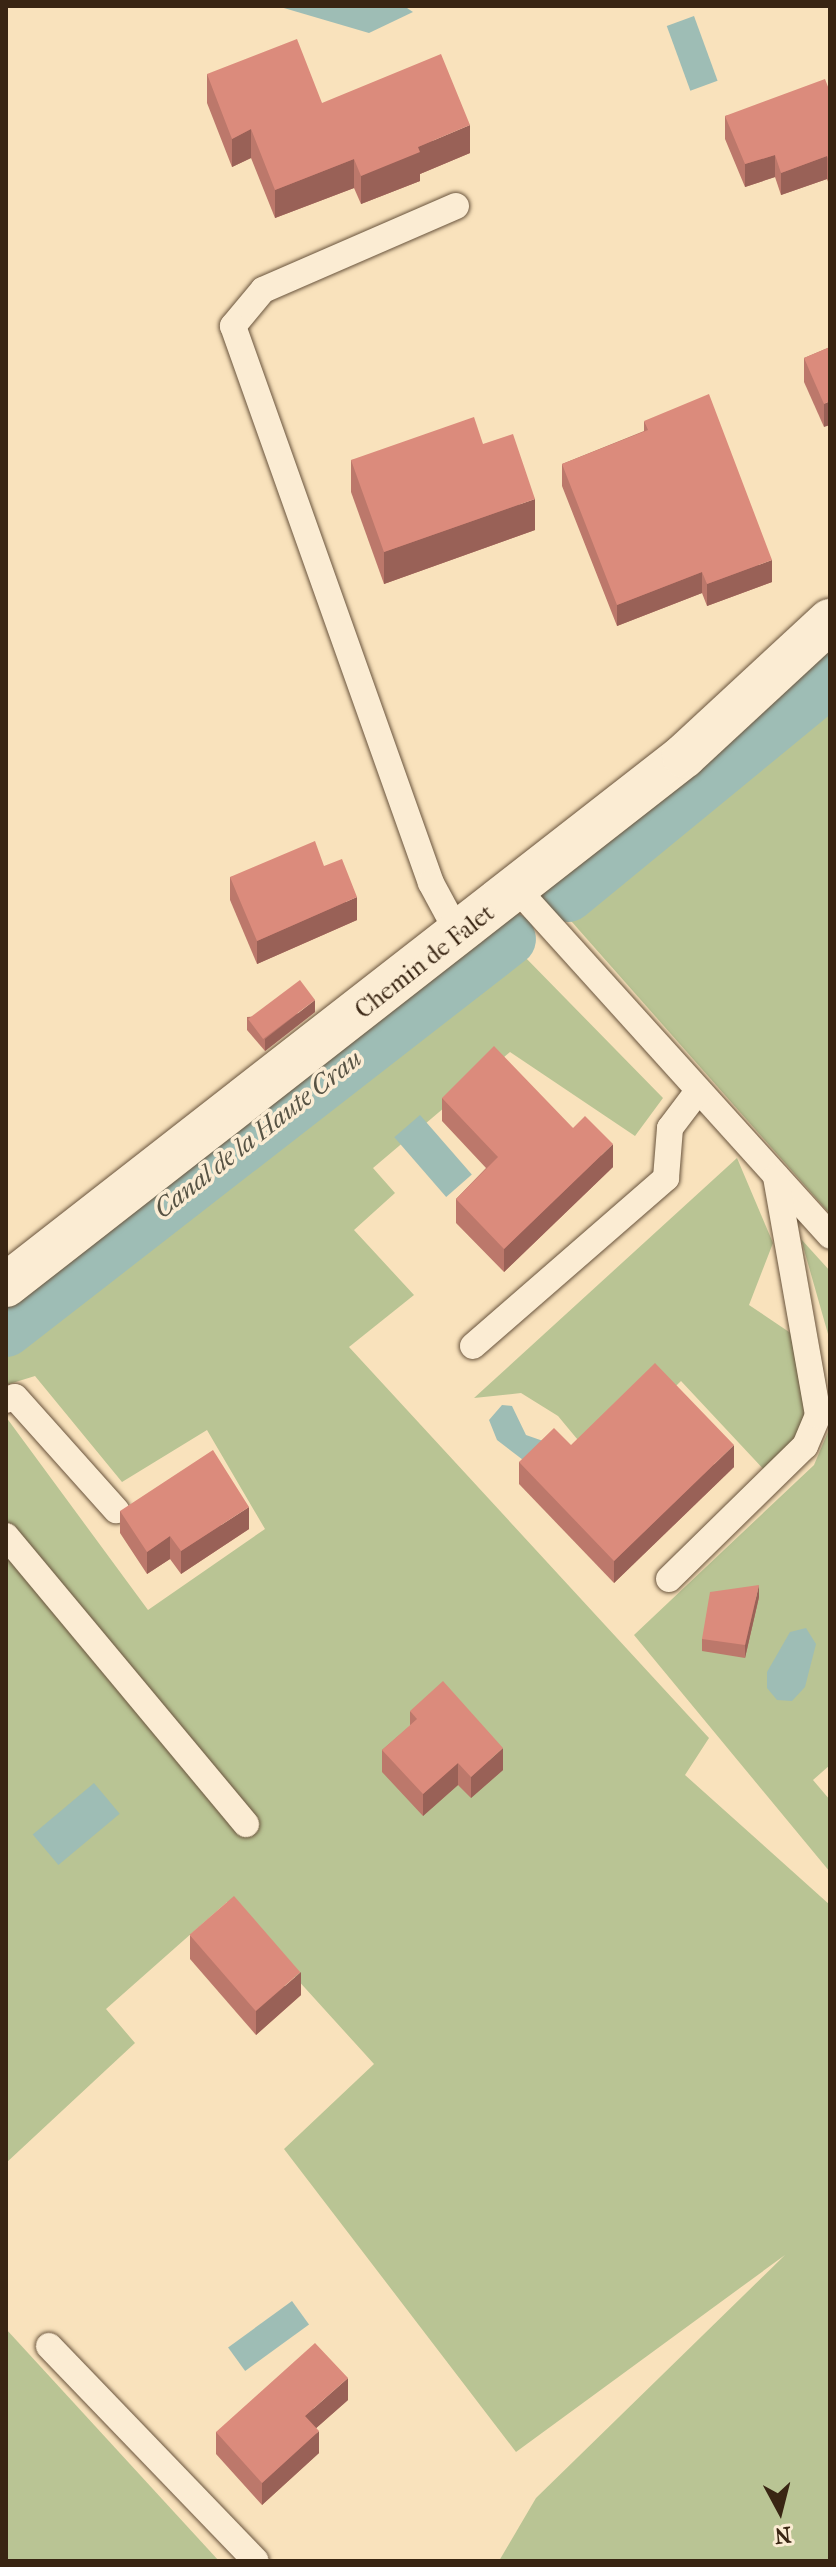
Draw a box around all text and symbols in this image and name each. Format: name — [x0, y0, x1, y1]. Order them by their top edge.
street label: Chemin de Falet — [350, 899, 500, 1025]
water label: Canal de la Haute Crau — [148, 1043, 368, 1225]
north arrow — [740, 2471, 820, 2551]
text: N — [773, 2521, 793, 2549]

